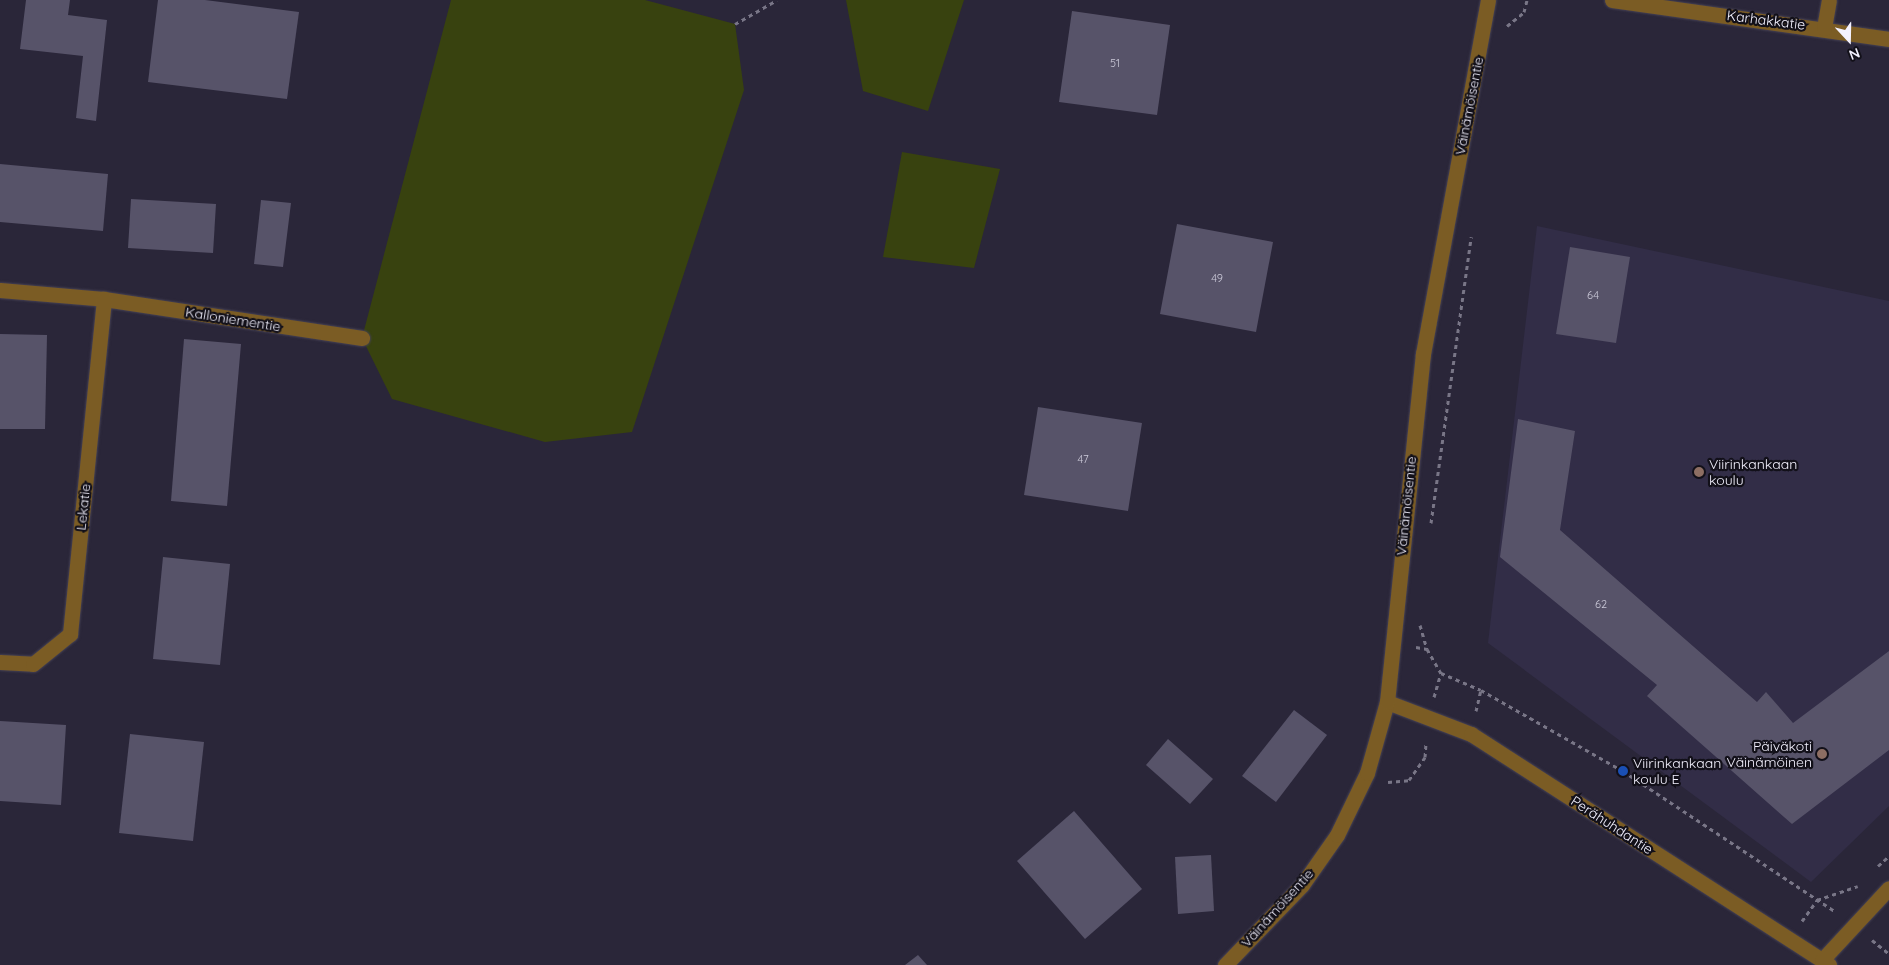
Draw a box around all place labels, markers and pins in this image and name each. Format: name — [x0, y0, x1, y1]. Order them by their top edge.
place label: Viirinkankaan koulu — [1709, 456, 1797, 488]
marker: Viirinkankaan koulu — [1693, 466, 1705, 478]
place label: Päiväkoti Väinämöinen — [1727, 738, 1812, 770]
marker: Päiväkoti Väinämöinen — [1816, 748, 1828, 760]
place label: Viirinkankaan koulu E — [1633, 755, 1721, 788]
marker: Viirinkankaan koulu E — [1617, 765, 1629, 777]

